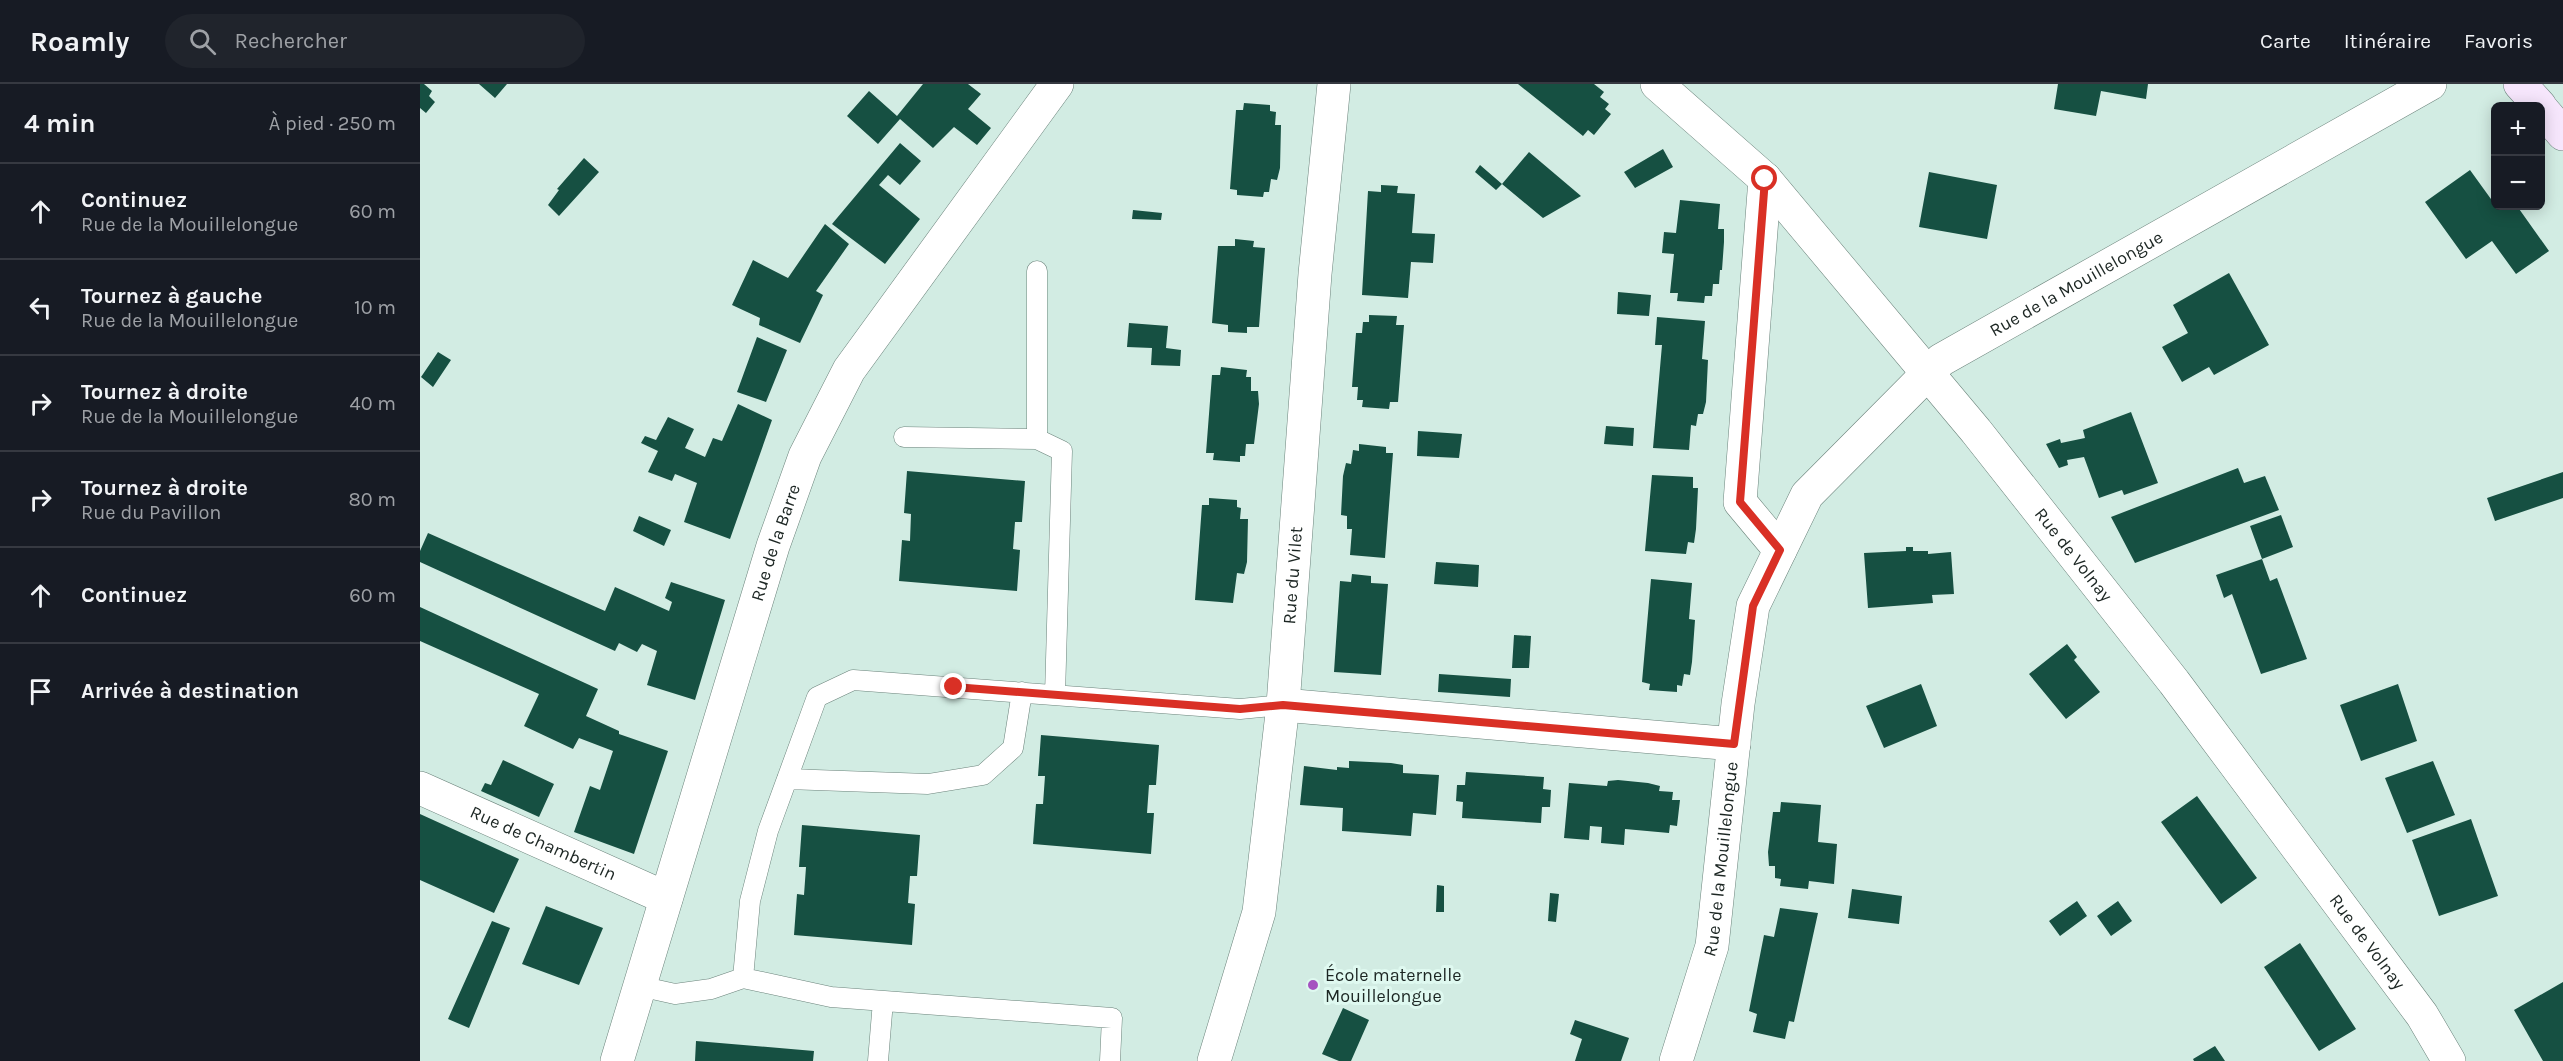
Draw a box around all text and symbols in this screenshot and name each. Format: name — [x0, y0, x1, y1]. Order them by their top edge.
search box — [165, 14, 585, 68]
text: Roamly — [30, 25, 129, 58]
icon: search — [186, 25, 219, 58]
text: Rechercher — [234, 28, 347, 54]
text: Carte — [2260, 29, 2311, 53]
text: Itinéraire — [2344, 29, 2431, 53]
text: Favoris — [2464, 29, 2533, 53]
map controls — [2491, 102, 2545, 210]
button: + — [2491, 102, 2545, 156]
text: 4 min — [24, 108, 95, 139]
text: À pied · 250 m — [269, 112, 396, 135]
button: − — [2491, 156, 2545, 210]
route start — [1751, 165, 1777, 191]
text: Continuez — [81, 187, 187, 213]
icon: ahead — [24, 195, 57, 228]
text: 60 m — [349, 200, 396, 223]
text: Rue de la Mouillelongue — [81, 213, 298, 236]
street label: Rue de la Mouillelongue — [1986, 226, 2167, 341]
text: Tournez à gauche — [81, 283, 262, 309]
icon: left — [24, 291, 57, 324]
text: 10 m — [354, 296, 396, 319]
text: Rue de la Mouillelongue — [81, 309, 298, 332]
text: Tournez à droite — [81, 379, 248, 405]
icon: right — [24, 387, 57, 420]
text: 40 m — [350, 392, 396, 415]
text: Rue de la Mouillelongue — [81, 405, 298, 428]
text: Tournez à droite — [81, 475, 248, 501]
street label: Rue de la Barre — [746, 481, 805, 604]
icon: right — [24, 483, 57, 516]
text: 80 m — [348, 488, 396, 511]
text: Rue du Pavillon — [81, 501, 221, 524]
street label: Rue de Volnay — [2030, 503, 2118, 606]
street label: Rue du Vilet — [1278, 526, 1307, 625]
icon: ahead — [24, 579, 57, 612]
text: Continuez — [81, 582, 187, 608]
text: 60 m — [349, 584, 396, 607]
route end — [940, 673, 966, 699]
icon: arrive — [24, 675, 57, 708]
text: Arrivée à destination — [81, 678, 299, 704]
street label: Rue de la Mouillelongue — [1698, 761, 1743, 959]
street label: Rue de Chambertin — [467, 801, 620, 885]
street label: Rue de Volnay — [2325, 890, 2410, 994]
place label: École maternelle Mouillelongue — [1325, 963, 1462, 1007]
marker: École maternelle Mouillelongue — [1306, 978, 1320, 992]

